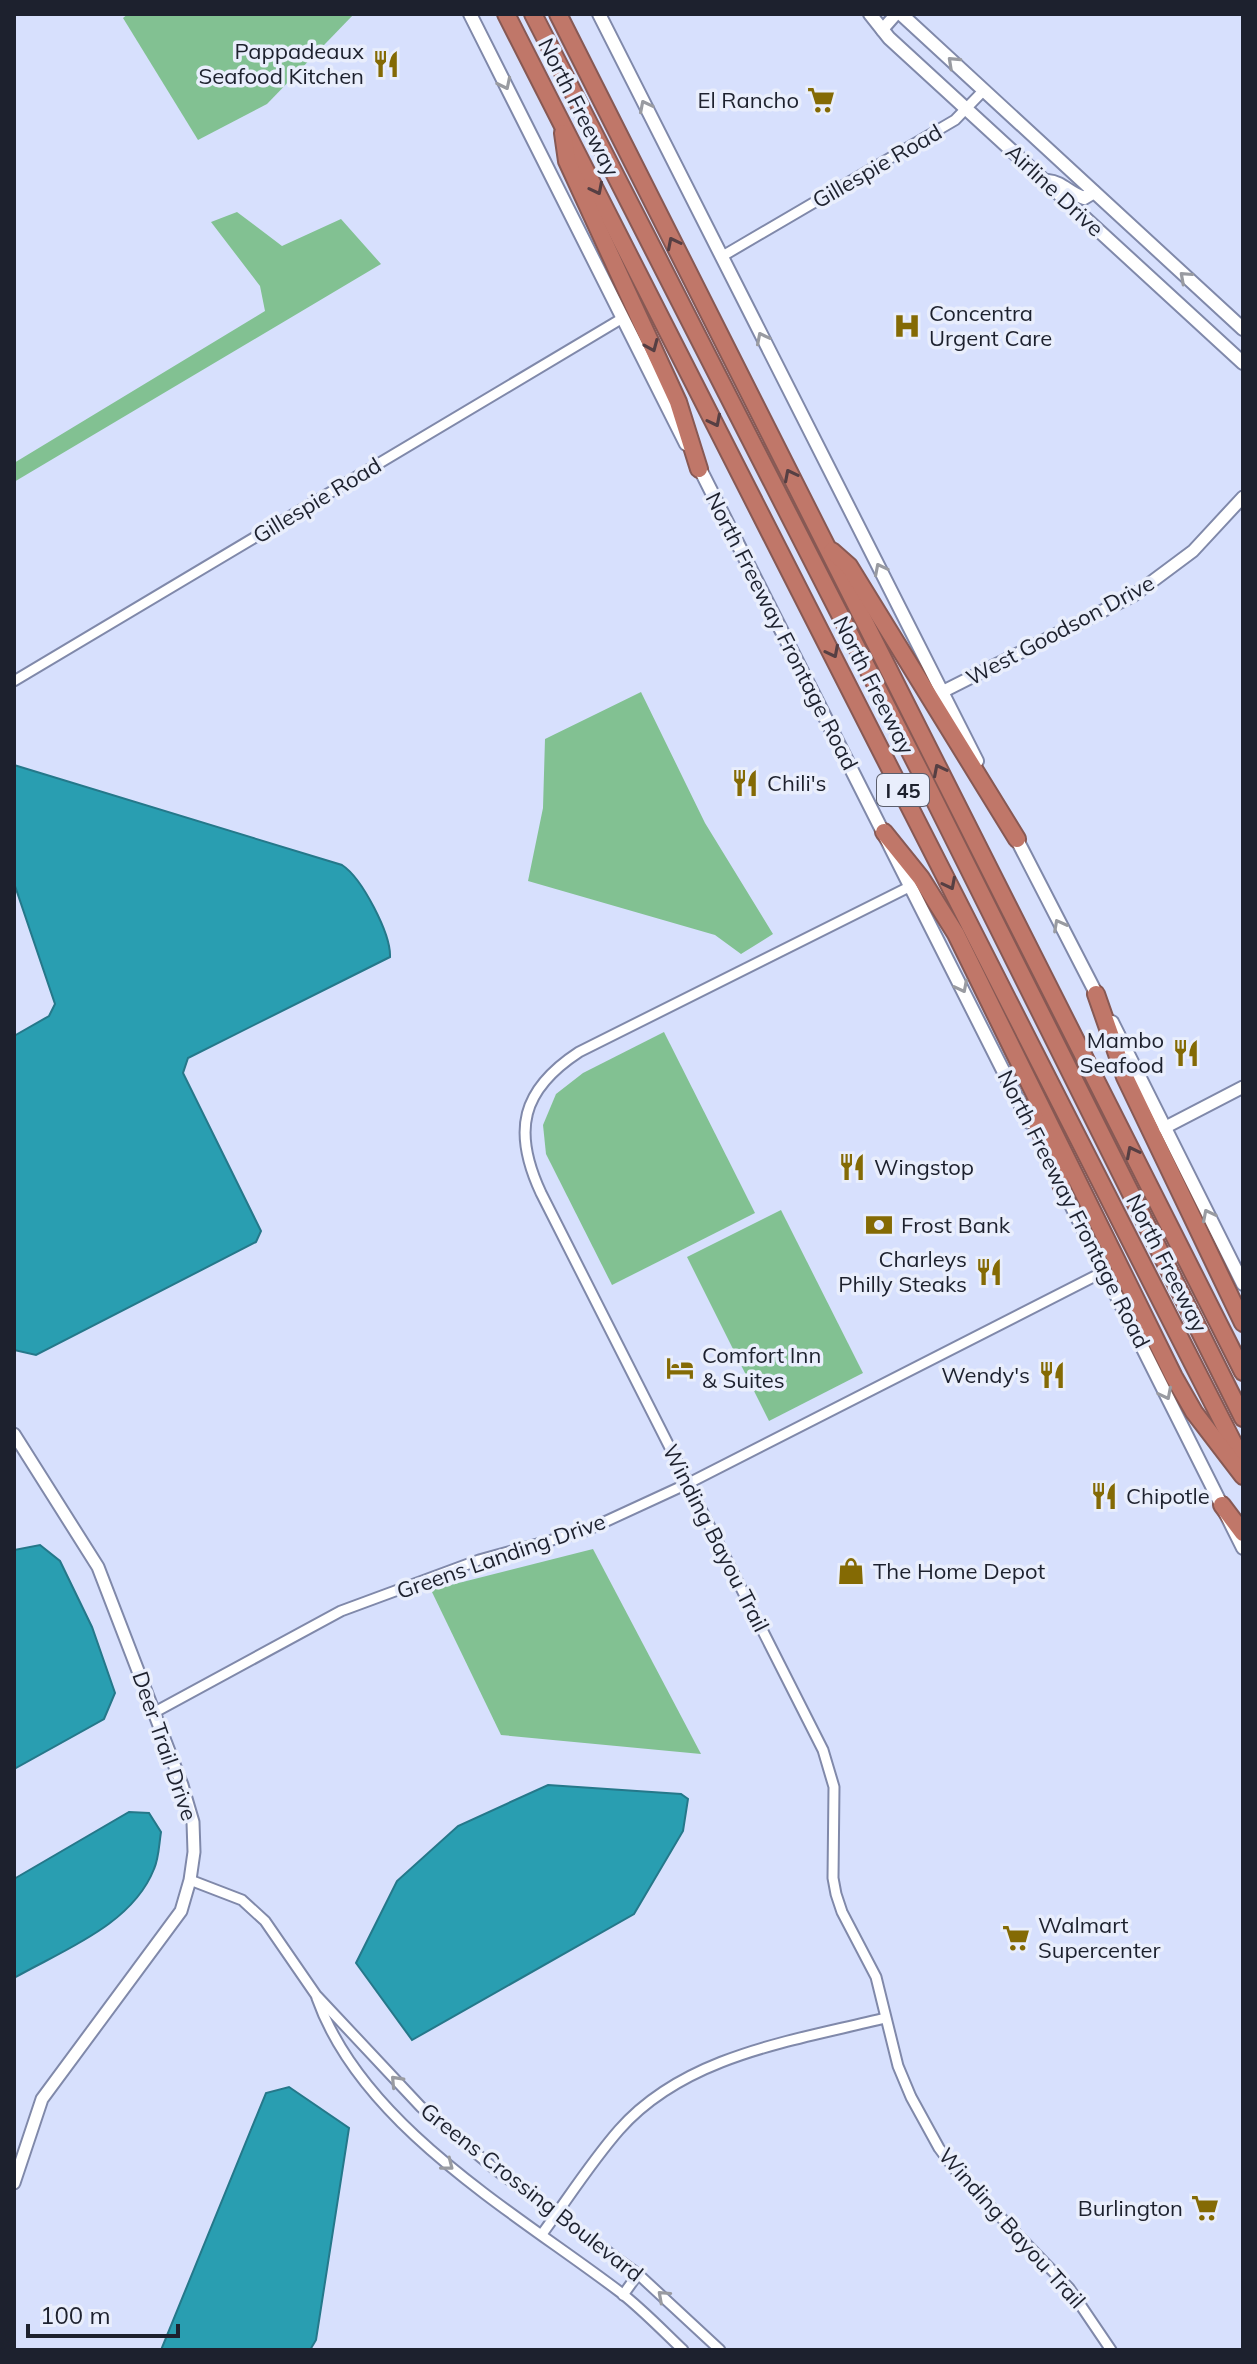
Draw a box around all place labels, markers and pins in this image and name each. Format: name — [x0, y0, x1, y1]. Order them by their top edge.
place label: Pappadeaux Seafood Kitchen — [199, 37, 364, 90]
restaurant icon: Pappadeaux Seafood Kitchen — [371, 49, 401, 79]
supermarket icon: El Rancho — [806, 85, 836, 115]
place label: El Rancho — [697, 86, 799, 114]
place label: Concentra Urgent Care — [929, 299, 1052, 352]
hospital icon: Concentra Urgent Care — [892, 311, 922, 341]
restaurant icon: Chili's — [730, 768, 760, 798]
place label: Chili's — [767, 769, 826, 797]
place label: Mambo Seafood — [1080, 1026, 1164, 1079]
restaurant icon: Mambo Seafood — [1171, 1038, 1201, 1068]
restaurant icon: Wingstop — [837, 1152, 867, 1182]
place label: Wingstop — [874, 1153, 974, 1181]
bank icon: Frost Bank — [864, 1210, 894, 1240]
place label: Frost Bank — [901, 1211, 1011, 1239]
place label: Charleys Philly Steaks — [838, 1245, 967, 1298]
restaurant icon: Charleys Philly Steaks — [974, 1257, 1004, 1287]
place label: Comfort Inn & Suites — [702, 1341, 821, 1394]
hotel icon: Comfort Inn & Suites — [665, 1353, 695, 1383]
restaurant icon: Wendy's — [1037, 1360, 1067, 1390]
place label: Wendy's — [941, 1361, 1030, 1389]
restaurant icon: Chipotle — [1089, 1481, 1119, 1511]
place label: Chipotle — [1126, 1482, 1210, 1510]
shop icon: The Home Depot — [836, 1556, 866, 1586]
place label: The Home Depot — [873, 1557, 1045, 1585]
place label: Walmart Supercenter — [1038, 1911, 1161, 1964]
supermarket icon: Walmart Supercenter — [1001, 1923, 1031, 1953]
supermarket icon: Burlington — [1190, 2193, 1220, 2223]
place label: Burlington — [1078, 2194, 1183, 2222]

